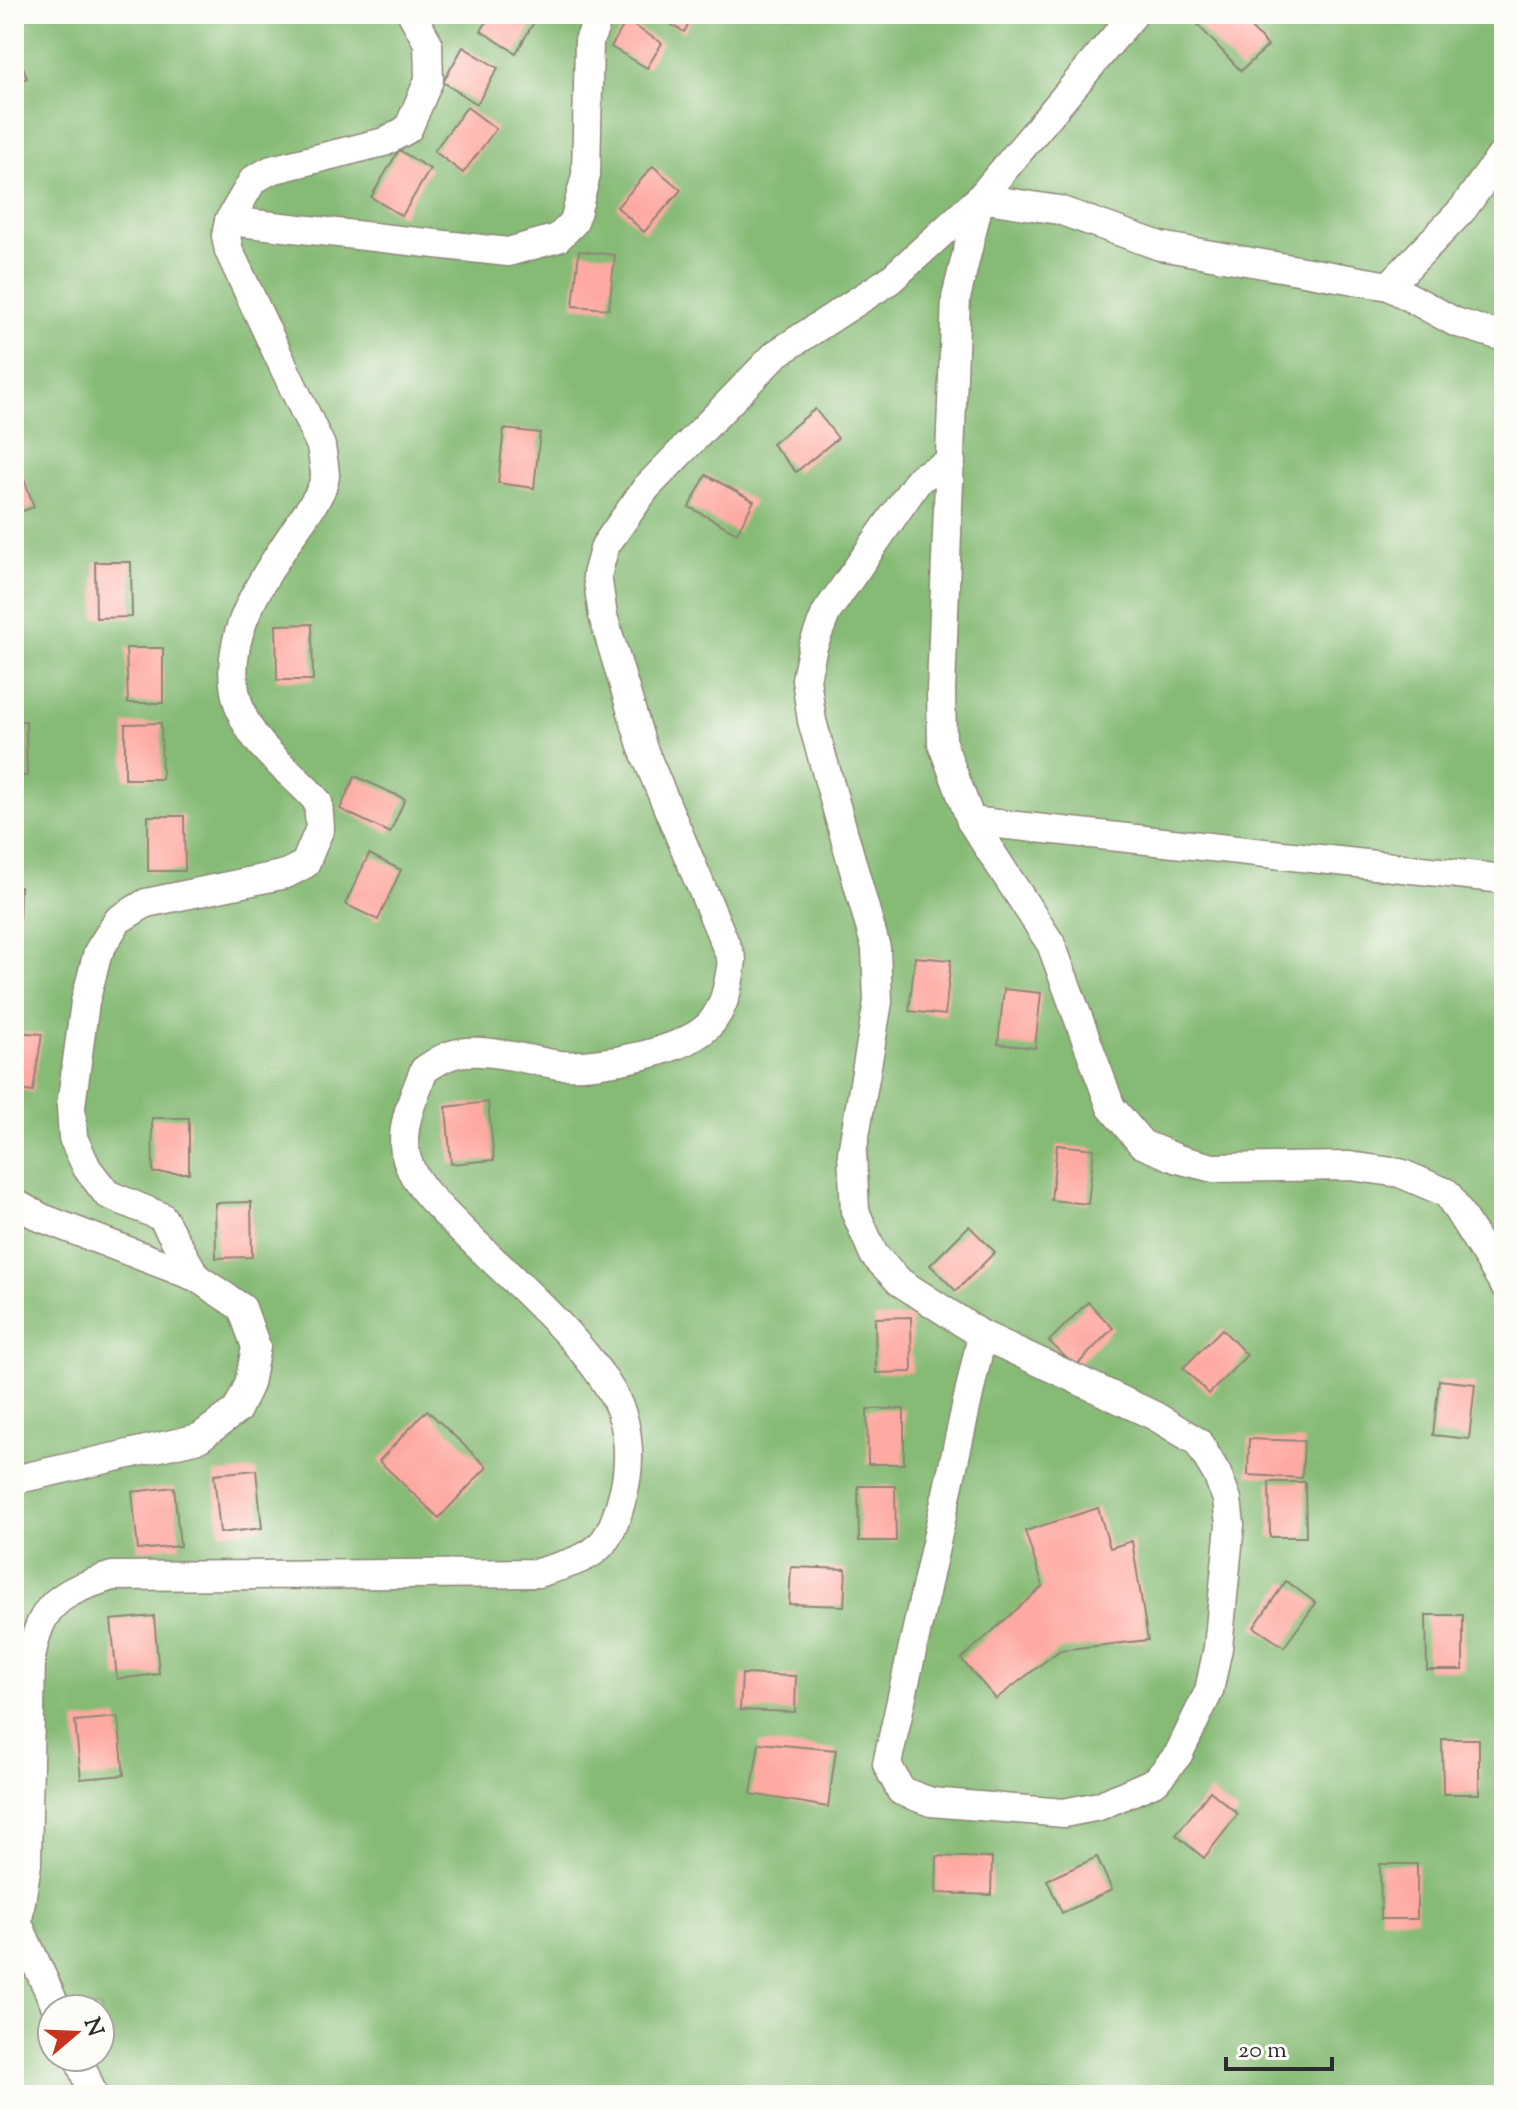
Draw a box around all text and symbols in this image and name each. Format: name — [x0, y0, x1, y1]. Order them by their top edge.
north arrow — [36, 1993, 116, 2073]
text: N — [74, 2014, 110, 2041]
scale bar — [1226, 2021, 1332, 2071]
text: 20 m — [1238, 2034, 1287, 2068]

